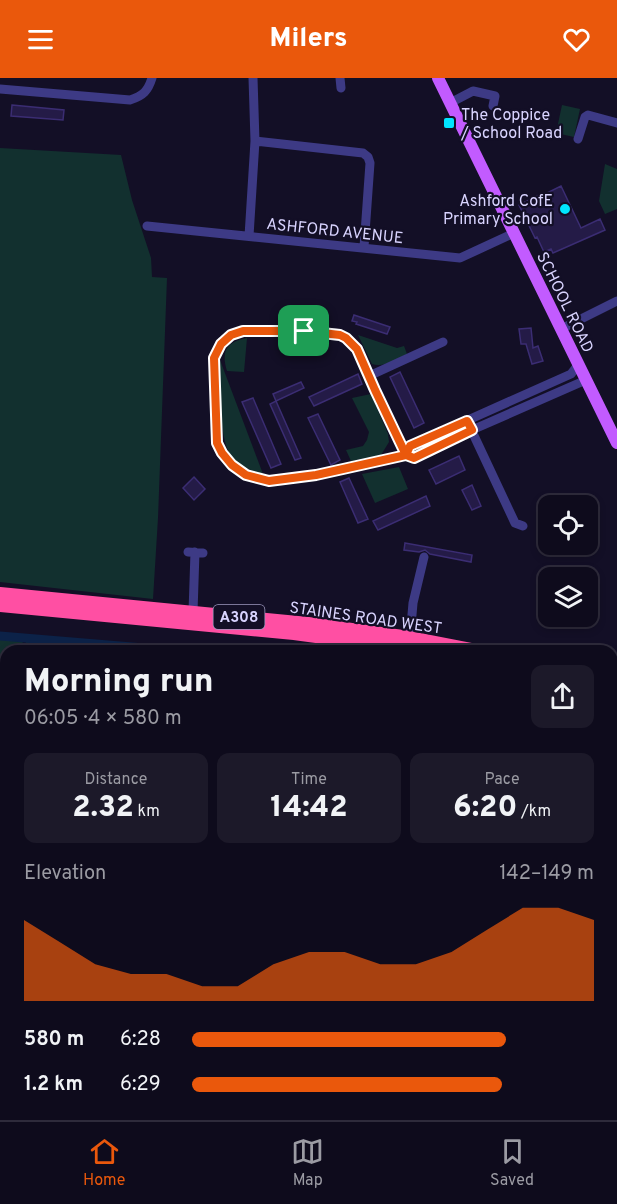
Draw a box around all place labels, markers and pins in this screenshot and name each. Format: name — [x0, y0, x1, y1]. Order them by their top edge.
place label: The Coppice / School Road — [460, 106, 562, 144]
marker: The Coppice / School Road — [442, 116, 456, 130]
place label: Ashford CofE Primary School — [443, 192, 553, 230]
marker: Ashford CofE Primary School — [558, 202, 572, 216]
pin — [278, 305, 329, 356]

